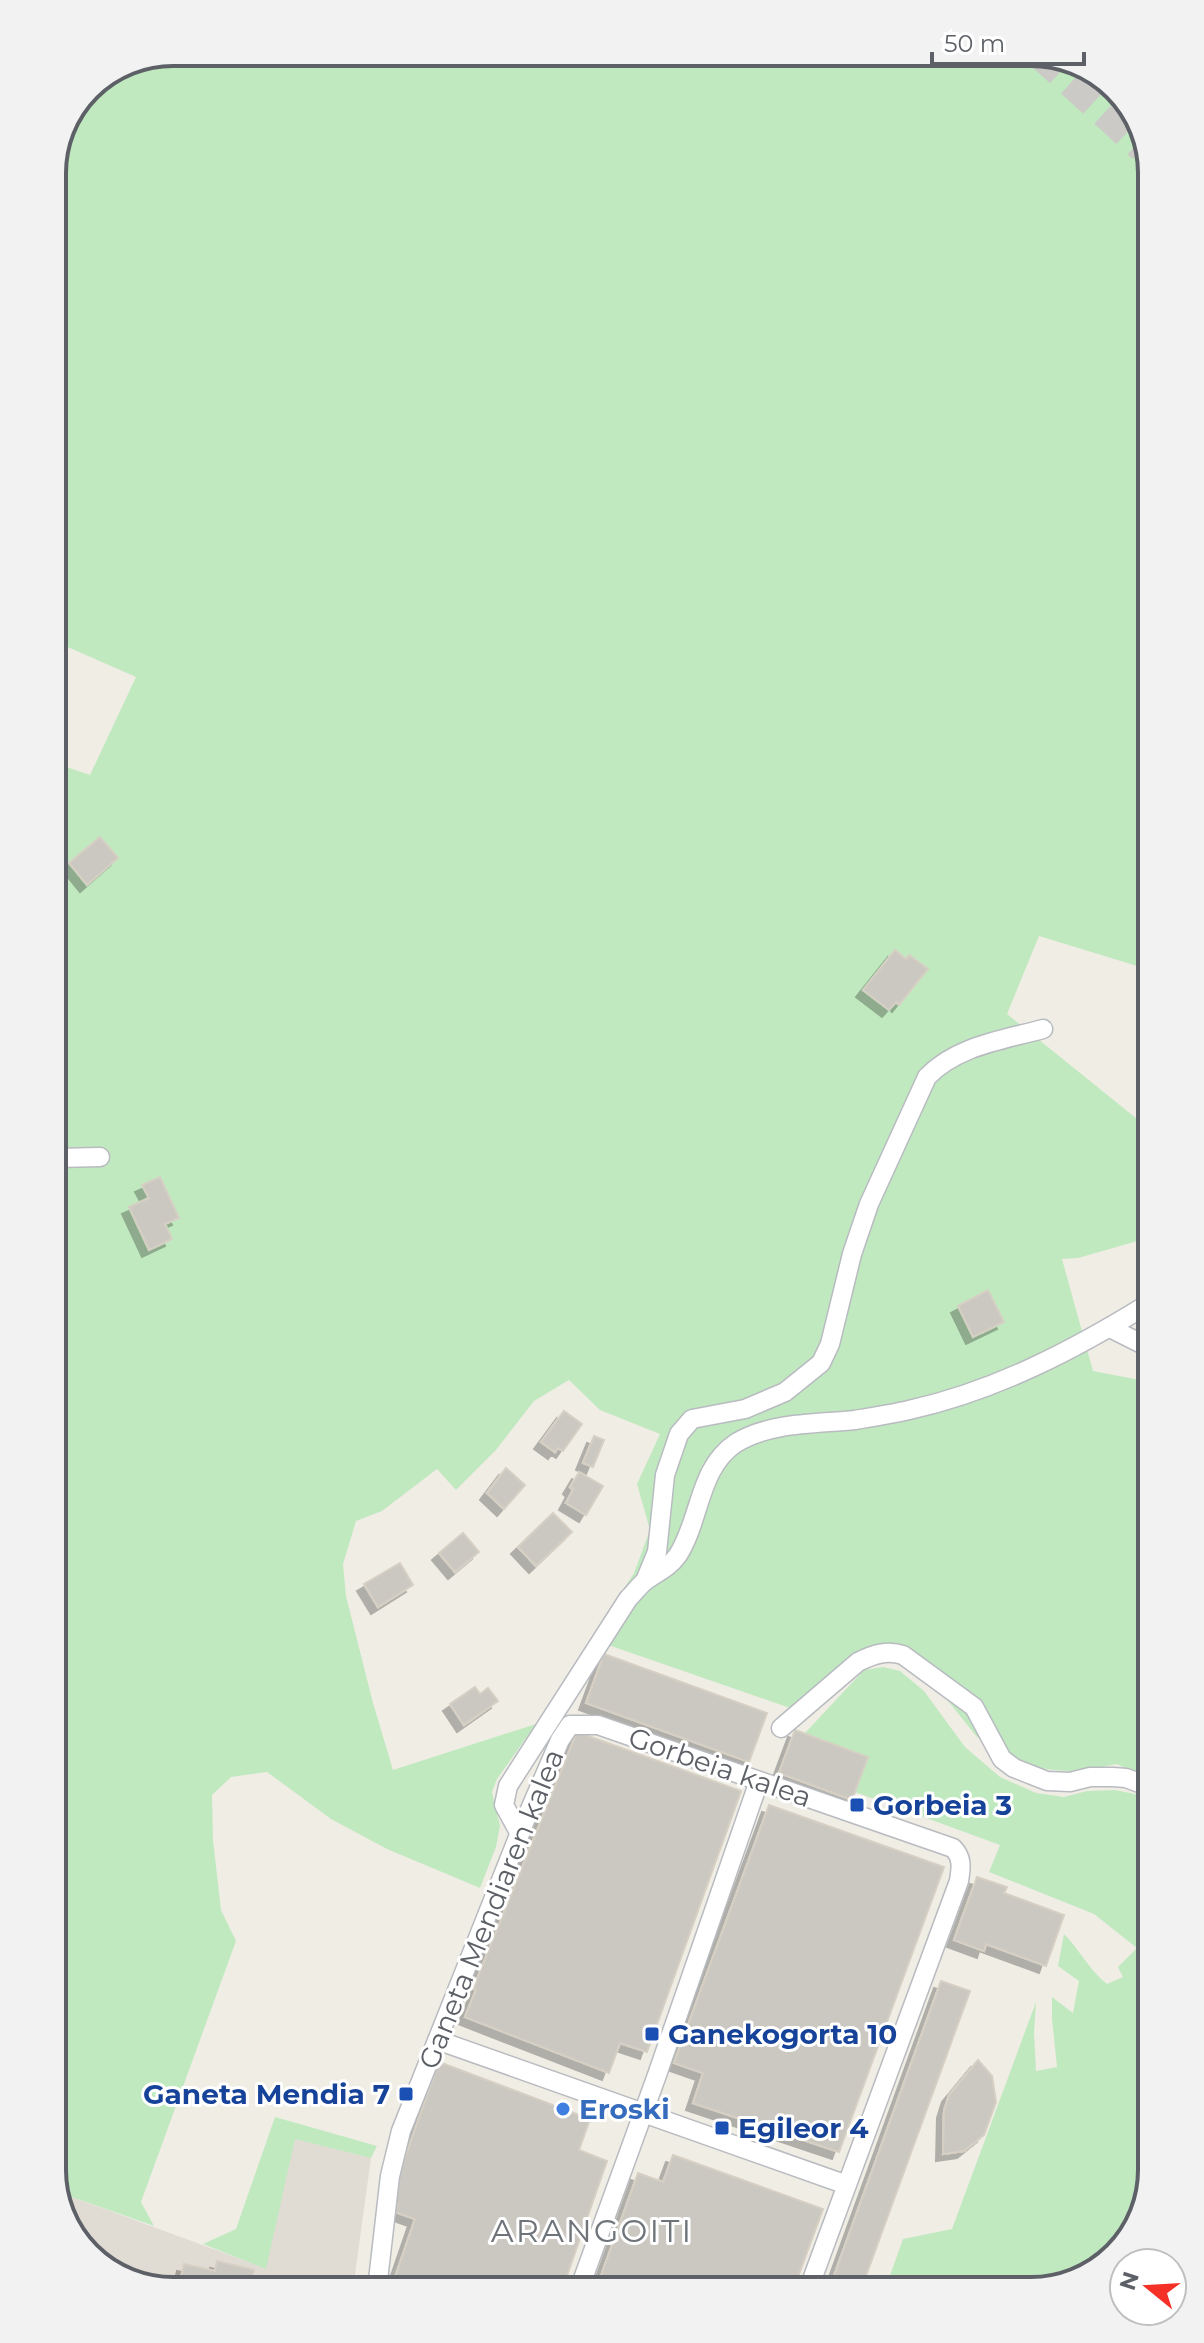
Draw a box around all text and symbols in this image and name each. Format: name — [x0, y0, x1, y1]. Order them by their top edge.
scale bar — [932, 16, 1084, 66]
text: 50 m — [944, 29, 1005, 58]
street label: Gorbeia kalea — [624, 1720, 816, 1814]
street label: Ganeta Mendiaren kalea — [411, 1744, 571, 2074]
place label: Gorbeia 3 — [873, 1788, 1012, 1822]
marker: Gorbeia 3 — [848, 1796, 866, 1814]
place label: Ganekogorta 10 — [668, 2017, 897, 2051]
marker: Ganekogorta 10 — [643, 2025, 661, 2043]
place label: Ganeta Mendia 7 — [143, 2077, 390, 2111]
marker: Ganeta Mendia 7 — [397, 2085, 415, 2103]
place label: Eroski — [579, 2092, 670, 2126]
marker: Eroski — [554, 2100, 572, 2118]
place label: Egileor 4 — [738, 2111, 869, 2145]
marker: Egileor 4 — [713, 2119, 731, 2137]
district label: ARANGOITI — [491, 2211, 693, 2250]
north arrow — [1108, 2247, 1188, 2327]
text: N — [1114, 2268, 1145, 2294]

